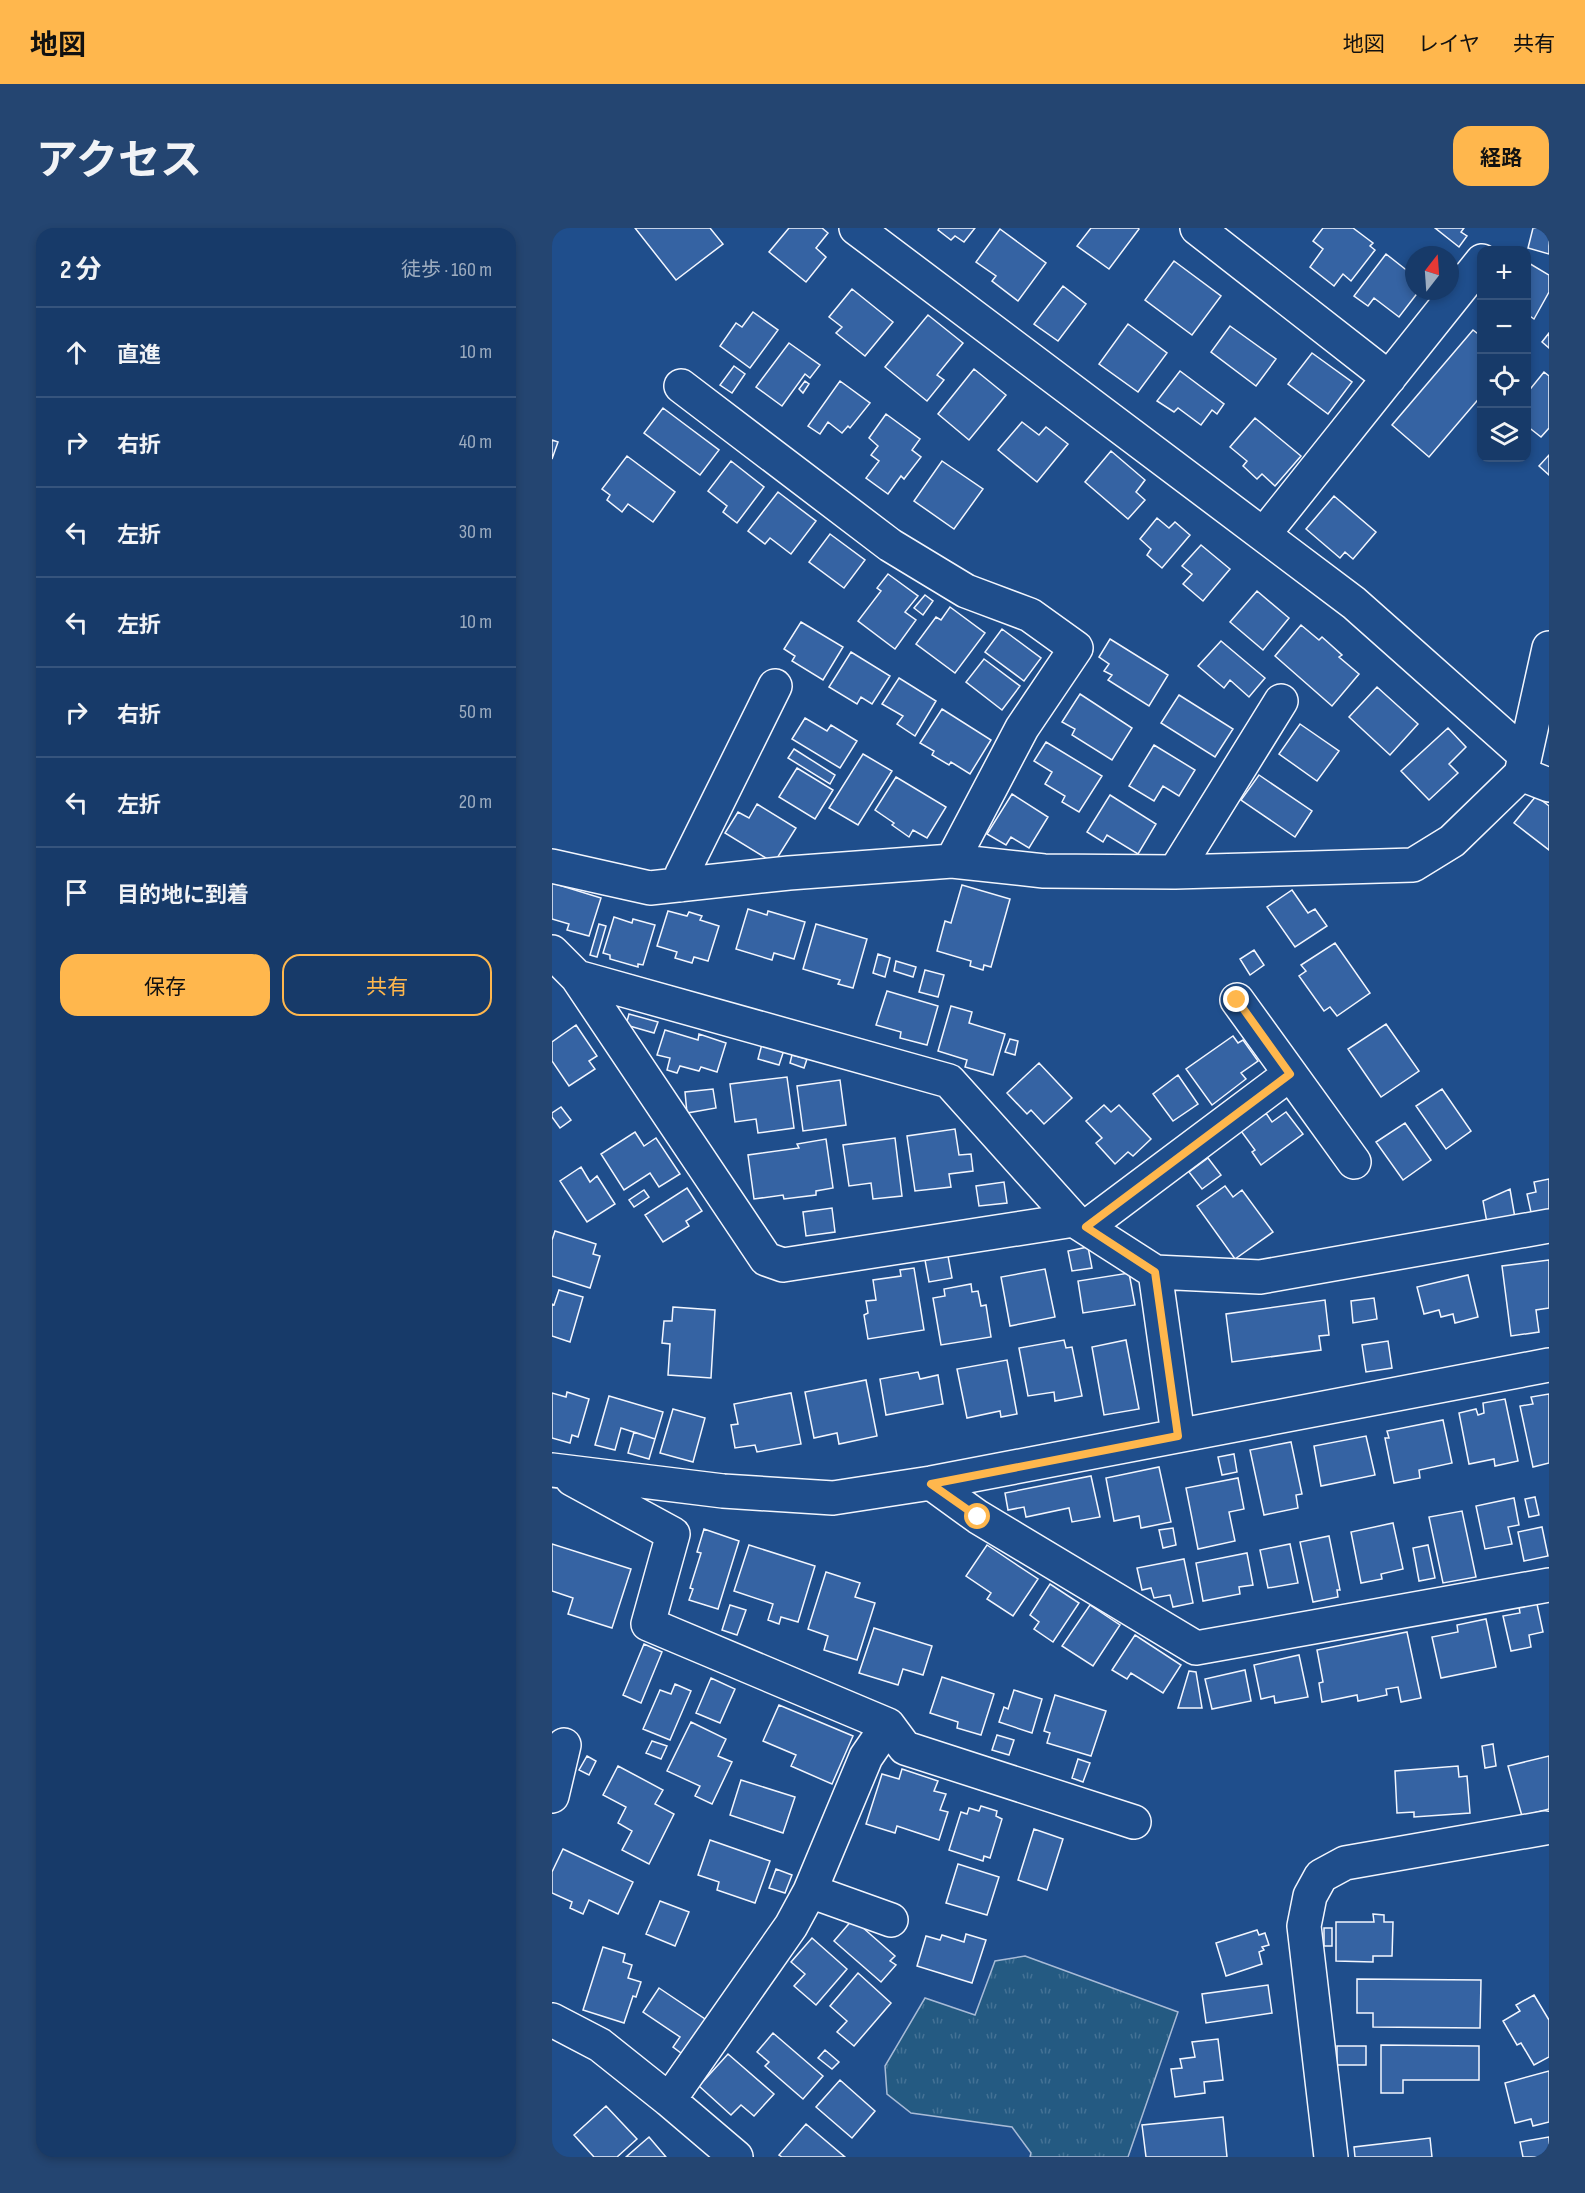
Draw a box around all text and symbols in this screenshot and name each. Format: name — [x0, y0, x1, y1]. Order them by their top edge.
text: 地図 — [30, 29, 86, 62]
text: 地図 — [1343, 32, 1385, 57]
text: レイヤ — [1418, 32, 1480, 57]
text: 共有 — [1513, 32, 1555, 57]
button: 経路 — [1453, 126, 1549, 186]
text: アクセス — [36, 136, 202, 187]
north arrow — [1405, 246, 1459, 300]
map controls — [1477, 246, 1531, 462]
button: + — [1477, 246, 1531, 300]
text: 2 分 — [60, 255, 101, 286]
text: 徒歩 · 160 m — [401, 258, 492, 282]
button: − — [1477, 300, 1531, 354]
icon: ahead — [60, 336, 93, 369]
text: 10 m — [460, 340, 492, 364]
text: 直進 — [117, 342, 161, 369]
button: locate — [1477, 354, 1531, 408]
button: layers — [1477, 408, 1531, 462]
icon: right — [60, 426, 93, 459]
text: 40 m — [459, 430, 492, 454]
text: 右折 — [117, 432, 161, 459]
icon: left — [60, 516, 93, 549]
text: 30 m — [459, 520, 492, 544]
text: 左折 — [117, 522, 161, 549]
icon: left — [60, 606, 93, 639]
text: 10 m — [460, 610, 492, 634]
text: 左折 — [117, 612, 161, 639]
icon: right — [60, 696, 93, 729]
text: 50 m — [459, 700, 492, 724]
text: 右折 — [117, 702, 161, 729]
icon: left — [60, 786, 93, 819]
text: 20 m — [459, 790, 492, 814]
text: 左折 — [117, 792, 161, 819]
icon: arrive — [60, 876, 93, 909]
text: 目的地に到着 — [117, 882, 249, 909]
button: 保存 — [60, 954, 270, 1016]
button: 共有 — [282, 954, 492, 1016]
route end — [1223, 986, 1249, 1012]
route start — [964, 1503, 990, 1529]

